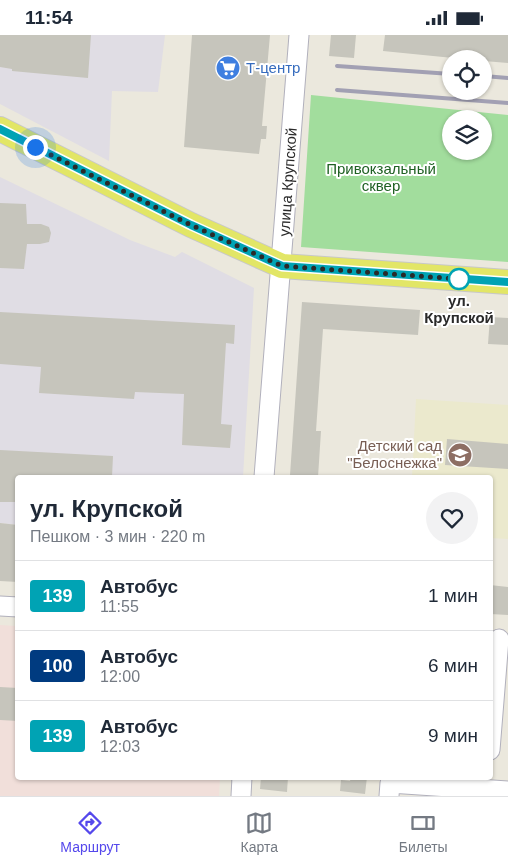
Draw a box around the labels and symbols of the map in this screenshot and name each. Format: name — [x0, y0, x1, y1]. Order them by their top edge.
supermarket icon: Т-центр — [215, 55, 241, 81]
place label: Т-центр — [246, 59, 300, 76]
street label: улица Крупской — [275, 127, 300, 237]
your location — [23, 135, 48, 160]
park label: Привокзальный сквер — [326, 160, 436, 194]
marker: ул. Крупской — [448, 268, 470, 290]
place label: ул. Крупской — [424, 292, 494, 326]
place label: Детский сад "Белоснежка" — [347, 437, 442, 471]
school or university icon: Детский сад "Белоснежка" — [447, 442, 473, 468]

